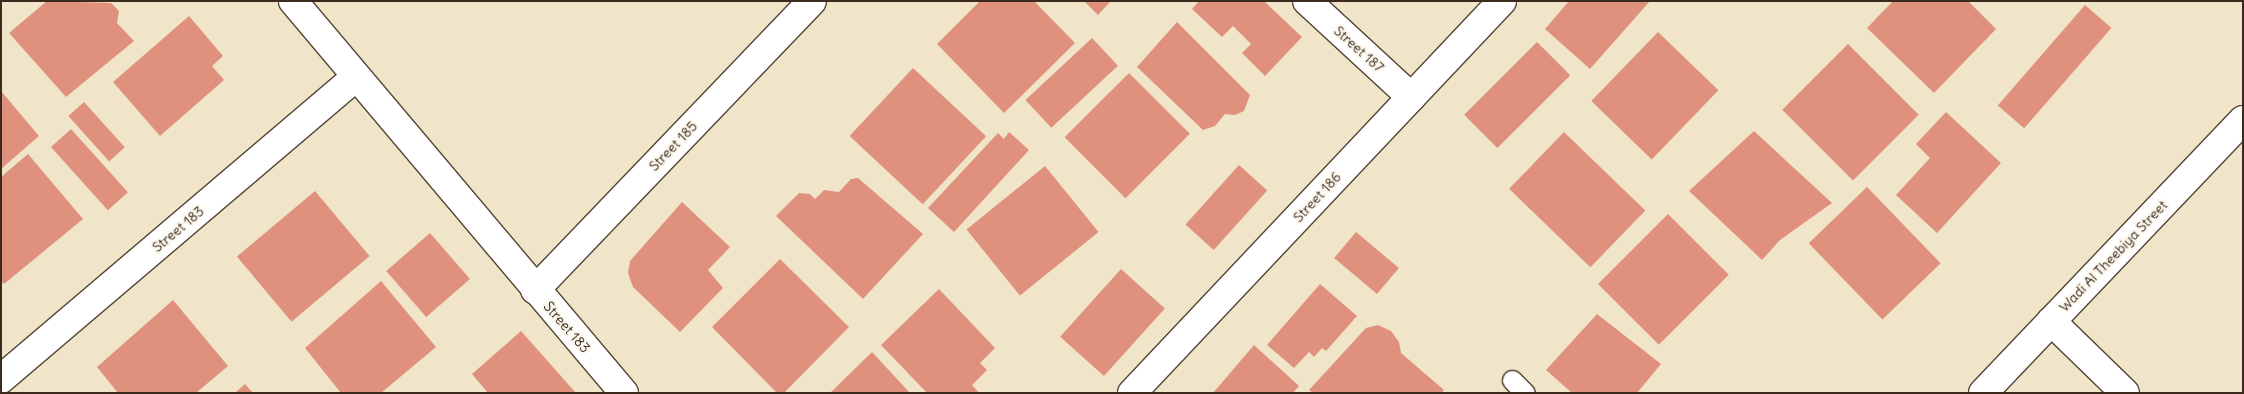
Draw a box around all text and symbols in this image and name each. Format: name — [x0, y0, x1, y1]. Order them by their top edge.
street label: Street 187 — [1331, 22, 1387, 76]
street label: Street 185 — [645, 118, 701, 174]
street label: Street 186 — [1290, 168, 1344, 226]
street label: Wadi Al Theebiya Street — [2055, 197, 2171, 315]
street label: Street 183 — [149, 203, 207, 255]
street label: Street 183 — [540, 298, 594, 356]

